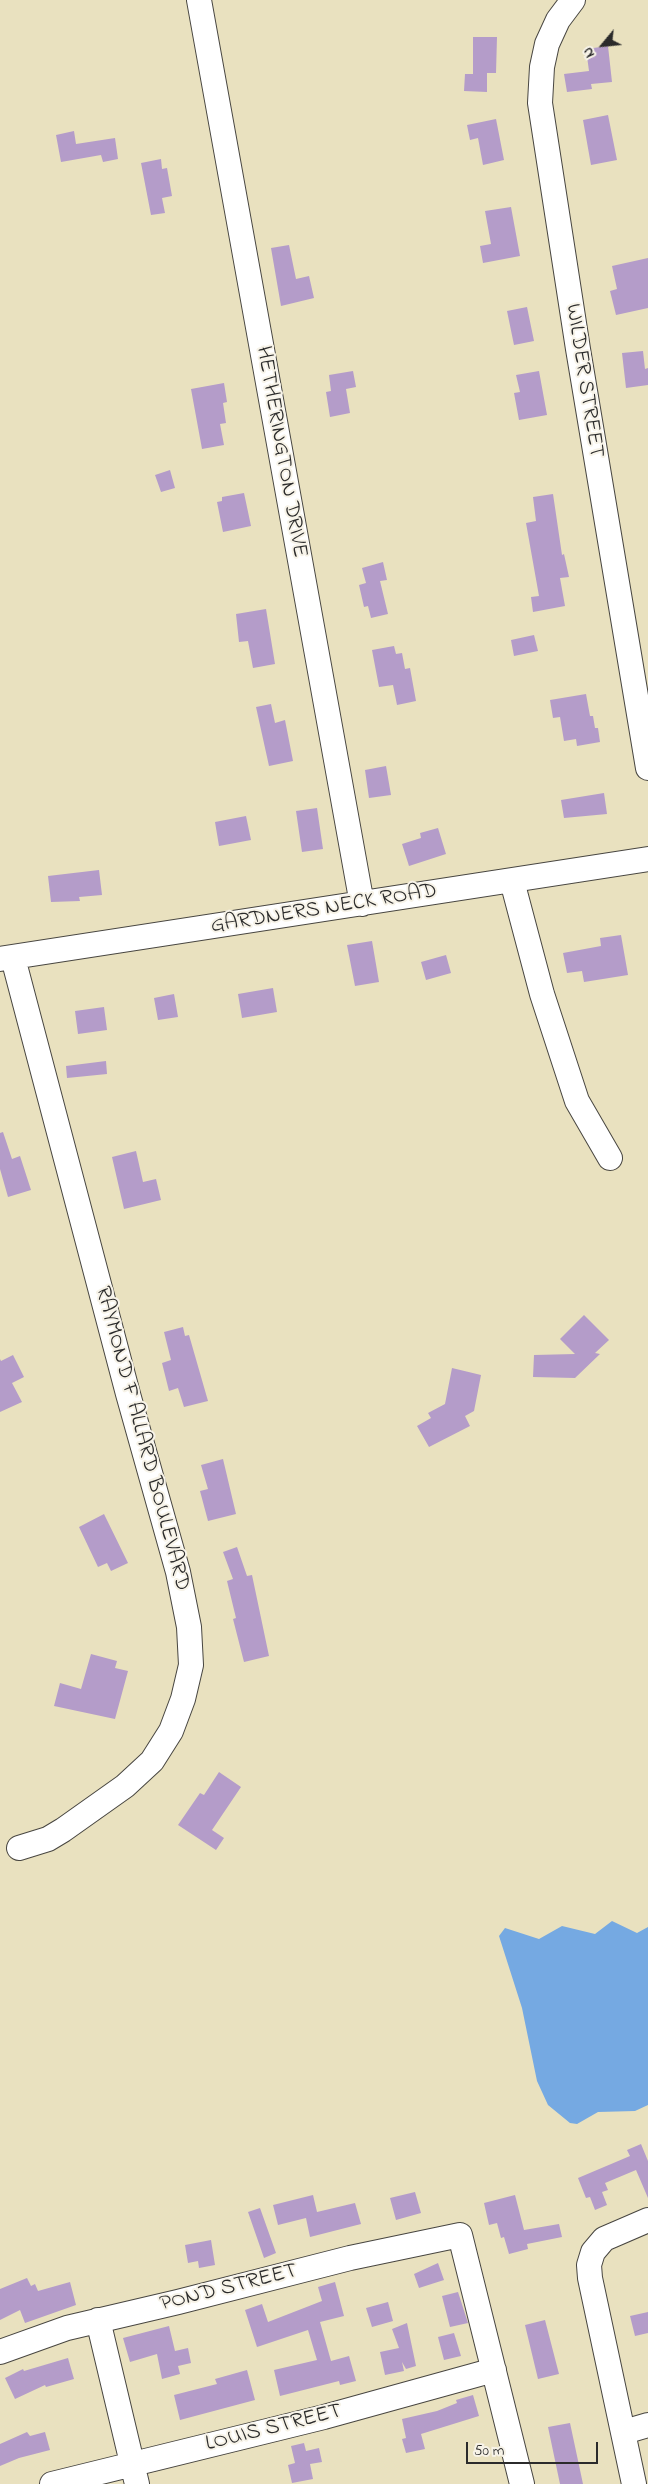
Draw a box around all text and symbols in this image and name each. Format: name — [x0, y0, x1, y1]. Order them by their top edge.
north arrow — [578, 20, 628, 70]
text: N — [578, 43, 601, 61]
street label: WILDER STREET — [558, 302, 608, 460]
street label: HETHERINGTON DRIVE — [248, 344, 312, 560]
street label: GARDNERS NECK ROAD — [209, 879, 439, 941]
street label: RAYMOND F ALLARD BOULEVARD — [88, 1284, 194, 1594]
street label: POND STREET — [158, 2259, 300, 2319]
street label: LOUIS STREET — [203, 2399, 345, 2459]
scale bar — [468, 2432, 600, 2464]
text: 50 m — [474, 2440, 504, 2462]

